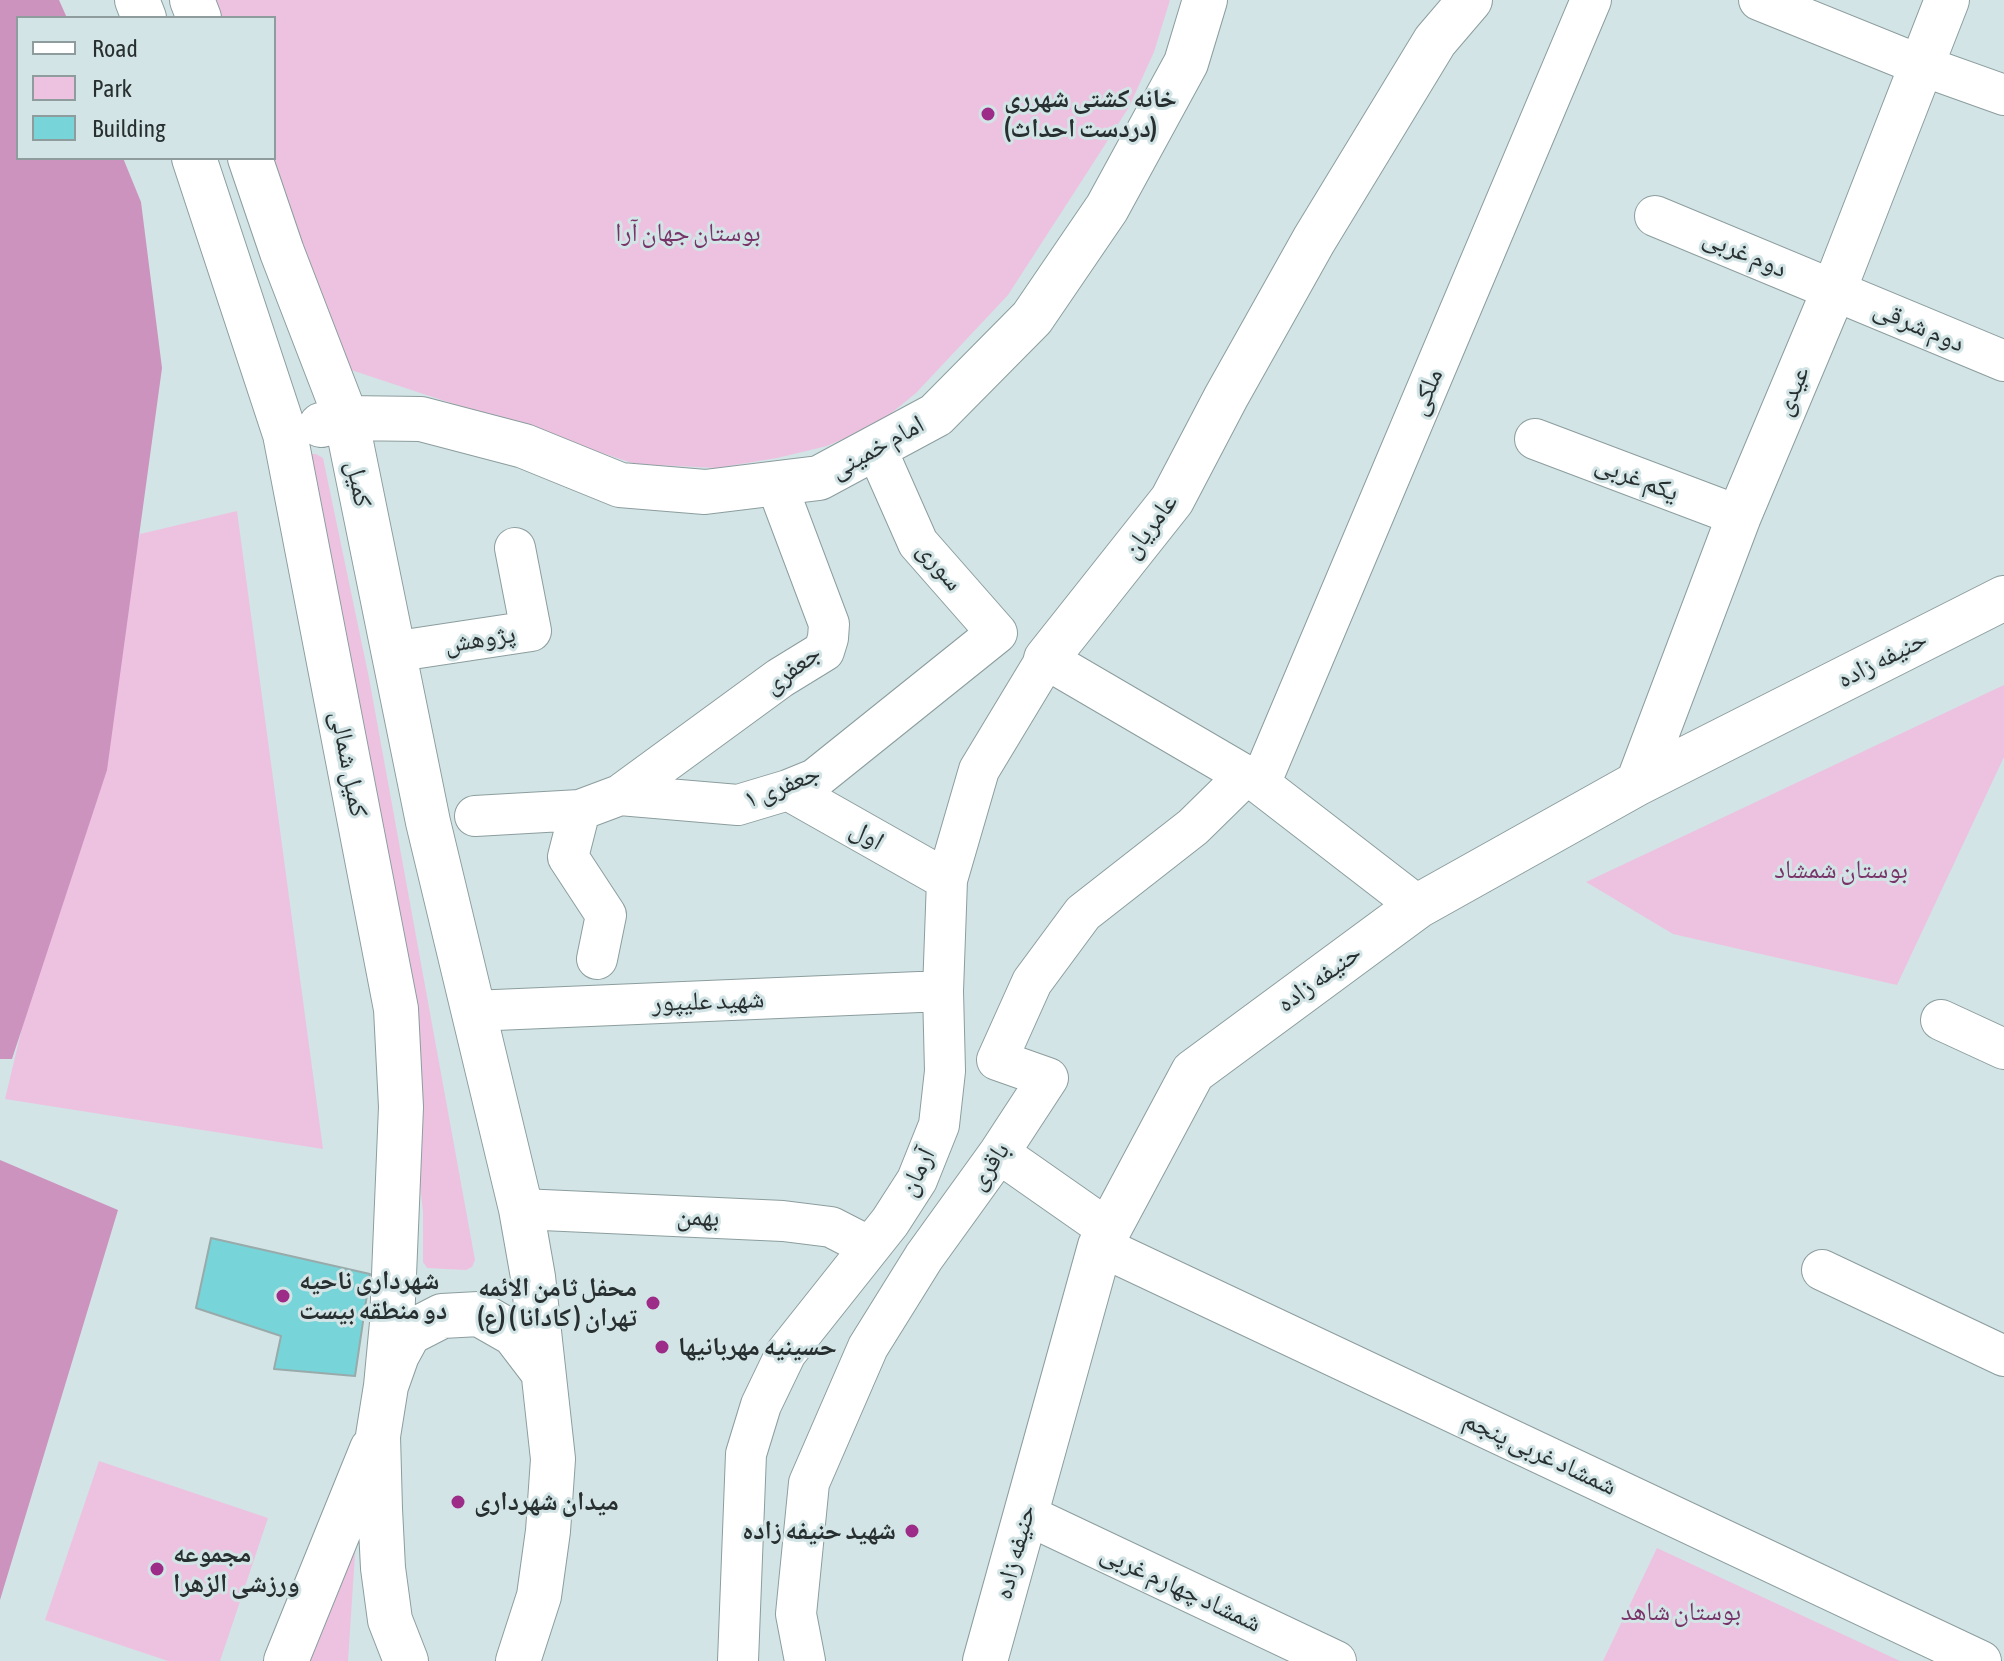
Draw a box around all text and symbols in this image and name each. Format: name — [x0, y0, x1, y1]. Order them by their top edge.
legend — [16, 16, 276, 160]
text: Road — [92, 35, 138, 62]
text: Park — [92, 75, 132, 102]
place label: خانه کشتی شهرری (دردست احداث) — [1004, 83, 1177, 144]
marker: خانه کشتی شهرری (دردست احداث) — [979, 105, 997, 123]
text: Building — [92, 115, 165, 142]
park label: بوستان جهان آرا — [615, 217, 761, 249]
street label: دوم غربی — [1698, 221, 1792, 285]
street label: دوم شرقی — [1869, 293, 1969, 359]
street label: عیدی — [1768, 361, 1816, 421]
street label: ملکی — [1402, 364, 1450, 420]
street label: امام خمینی — [824, 408, 930, 486]
street label: یکم غربی — [1591, 448, 1683, 508]
street label: کمیل — [339, 458, 379, 510]
street label: عامریان — [1116, 488, 1184, 564]
street label: سوری — [910, 535, 970, 597]
street label: پژوهش — [442, 618, 518, 660]
street label: حنیفه زاده — [1832, 623, 1932, 695]
street label: جعفری — [757, 637, 827, 701]
street label: کمیل شمالی — [323, 708, 375, 820]
street label: جعفری ۱ — [739, 757, 825, 815]
street label: اول — [845, 813, 889, 857]
park label: بوستان شمشاد — [1774, 854, 1908, 886]
street label: حنیفه زاده — [1271, 937, 1367, 1019]
street label: شهید علیپور — [651, 983, 765, 1019]
street label: باقری — [962, 1136, 1016, 1196]
street label: آرمان — [892, 1143, 942, 1201]
street label: بهمن — [676, 1201, 720, 1233]
place label: شهرداری ناحیه دو منطقه بیست — [299, 1265, 447, 1326]
place label: محفل ثامن الائمه (ع) تهران ( کادانا ) — [477, 1272, 637, 1334]
marker: شهرداری ناحیه دو منطقه بیست — [274, 1287, 292, 1305]
marker: محفل ثامن الائمه (ع) تهران ( کادانا ) — [644, 1294, 662, 1312]
place label: حسینیه مهربانیها — [678, 1331, 837, 1363]
marker: حسینیه مهربانیها — [653, 1338, 671, 1356]
street label: شمشاد غربی پنجم — [1458, 1404, 1622, 1502]
place label: میدان شهرداری — [474, 1486, 619, 1518]
marker: میدان شهرداری — [449, 1493, 467, 1511]
street label: حنیفه زاده — [987, 1501, 1043, 1603]
place label: شهید حنیفه زاده — [742, 1515, 896, 1547]
marker: شهید حنیفه زاده — [903, 1522, 921, 1540]
street label: شمشاد چهارم غربی — [1096, 1537, 1266, 1639]
place label: مجموعه ورزشی الزهرا — [173, 1538, 300, 1600]
marker: مجموعه ورزشی الزهرا — [148, 1560, 166, 1578]
park label: بوستان شاهد — [1621, 1596, 1741, 1628]

